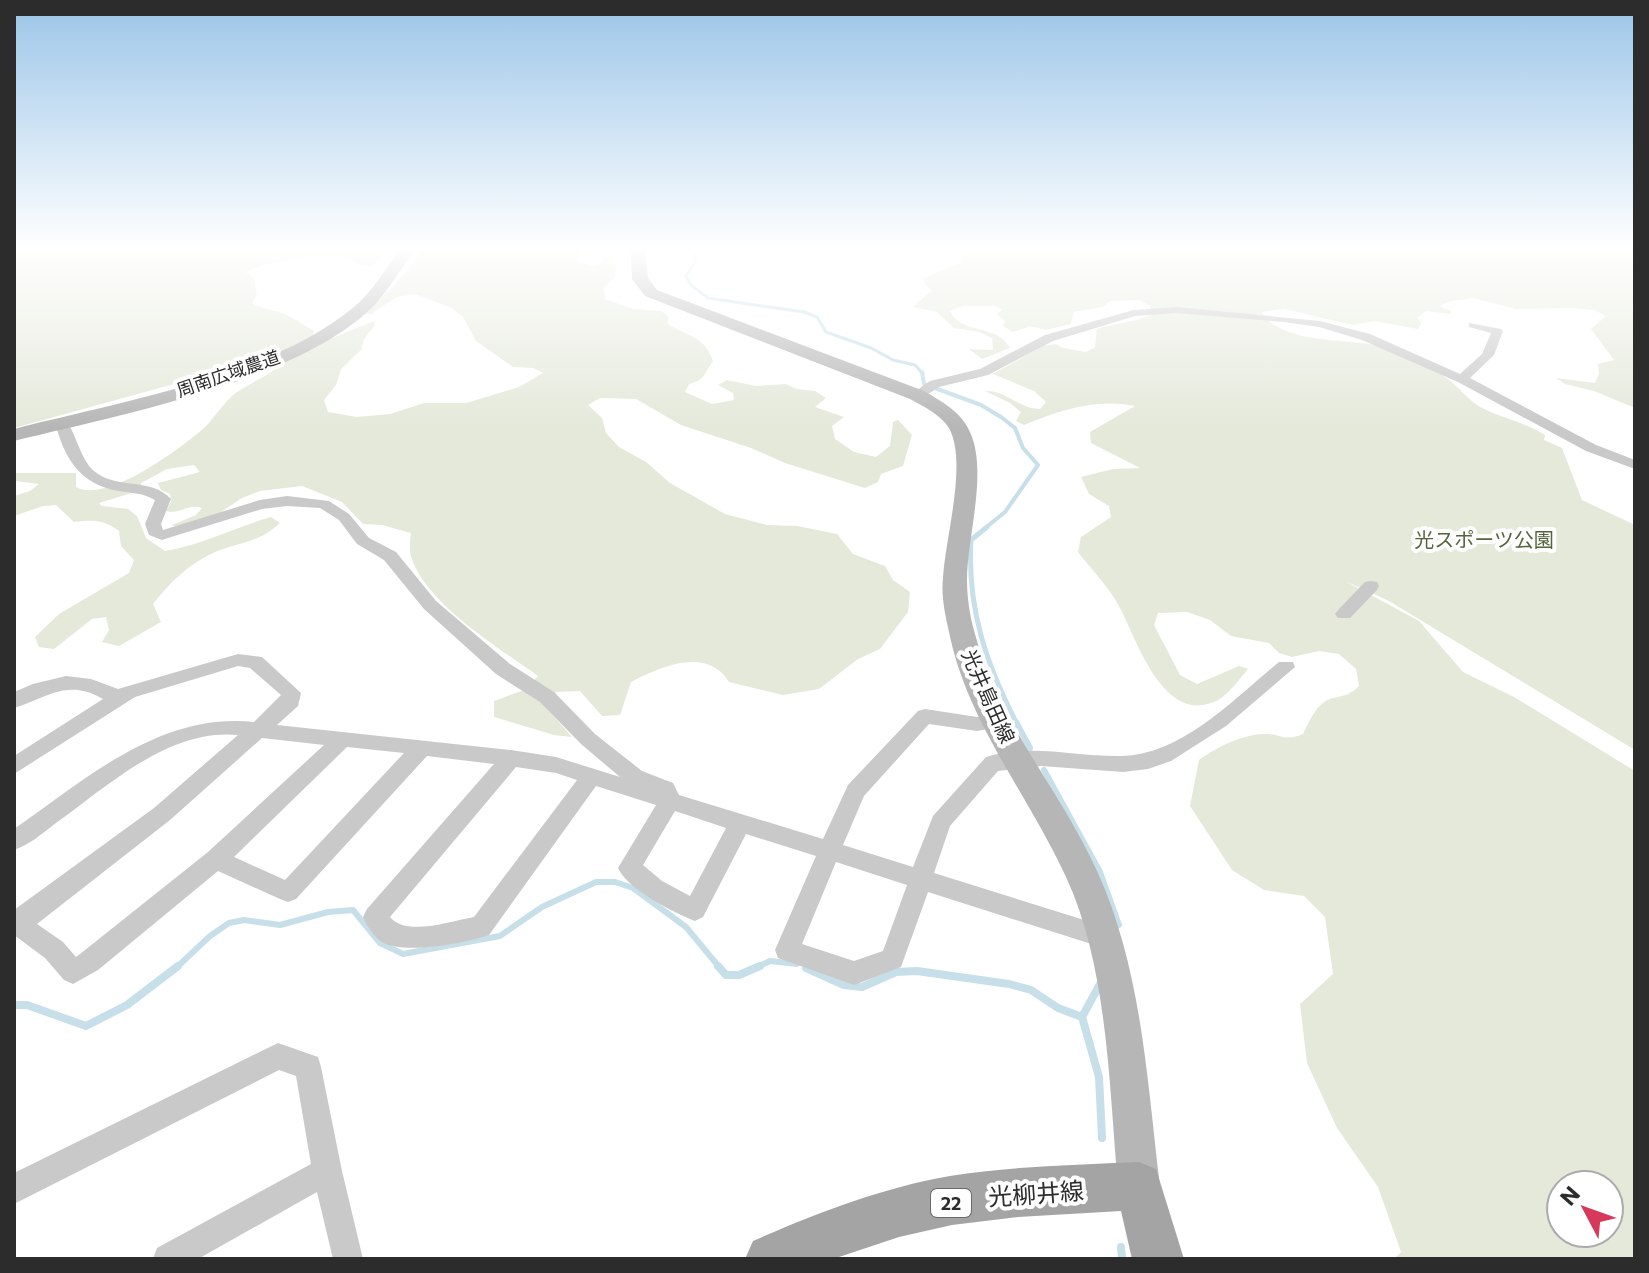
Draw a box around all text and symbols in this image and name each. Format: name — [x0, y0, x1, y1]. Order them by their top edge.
street label: 周南広域農道 — [173, 345, 283, 401]
park label: 光スポーツ公園 — [1414, 527, 1554, 551]
street label: 光井島田線 — [958, 645, 1020, 747]
north arrow — [1545, 1169, 1625, 1249]
street label: 光柳井線 — [987, 1175, 1085, 1211]
text: N — [1554, 1180, 1585, 1211]
road number: 22 — [931, 1189, 971, 1217]

